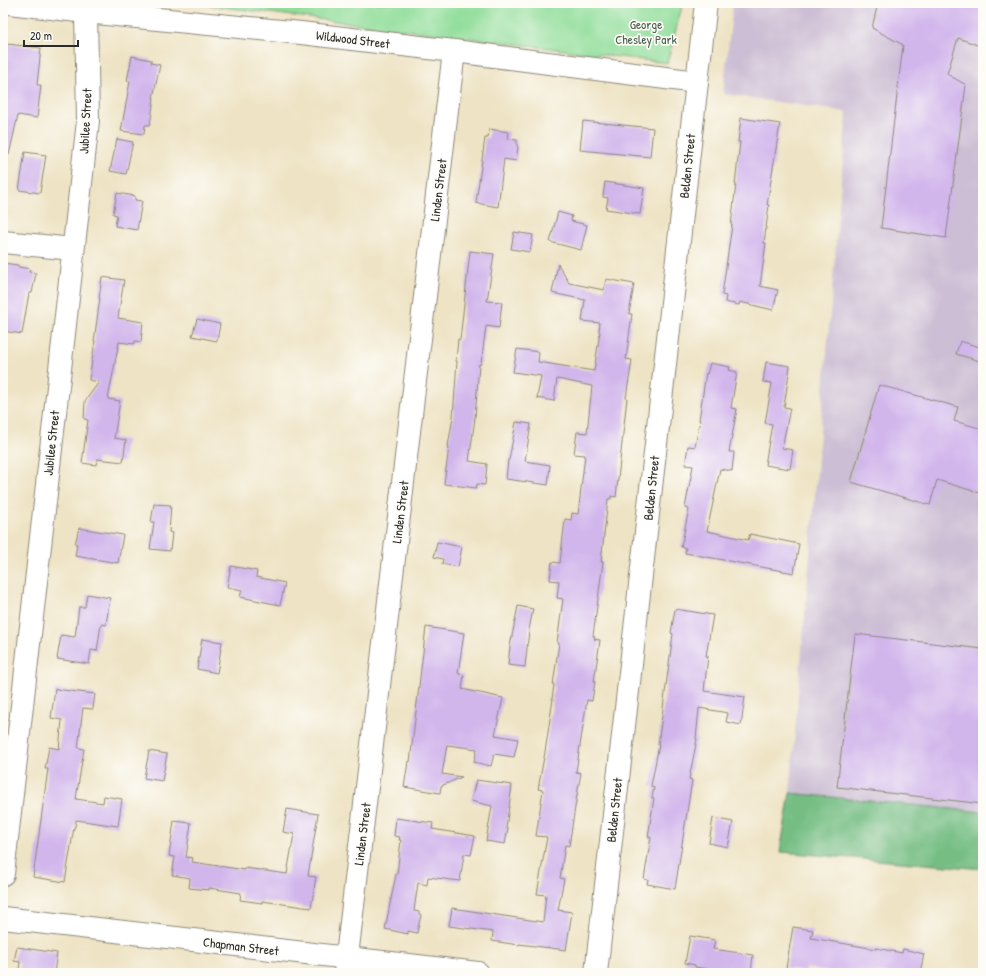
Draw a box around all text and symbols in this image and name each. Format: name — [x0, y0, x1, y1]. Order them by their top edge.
park label: George Chesley Park — [615, 15, 677, 48]
scale bar — [24, 22, 78, 48]
street label: Wildwood Street — [315, 26, 391, 53]
text: 20 m — [30, 27, 52, 44]
street label: Jubilee Street — [74, 87, 96, 154]
street label: Belden Street — [675, 132, 699, 199]
street label: Linden Street — [425, 157, 451, 222]
street label: Jubilee Street — [39, 409, 63, 476]
street label: Belden Street — [639, 454, 663, 521]
street label: Linden Street — [387, 479, 413, 544]
street label: Belden Street — [602, 776, 626, 843]
street label: Linden Street — [349, 801, 375, 866]
street label: Chapman Street — [202, 932, 280, 960]

